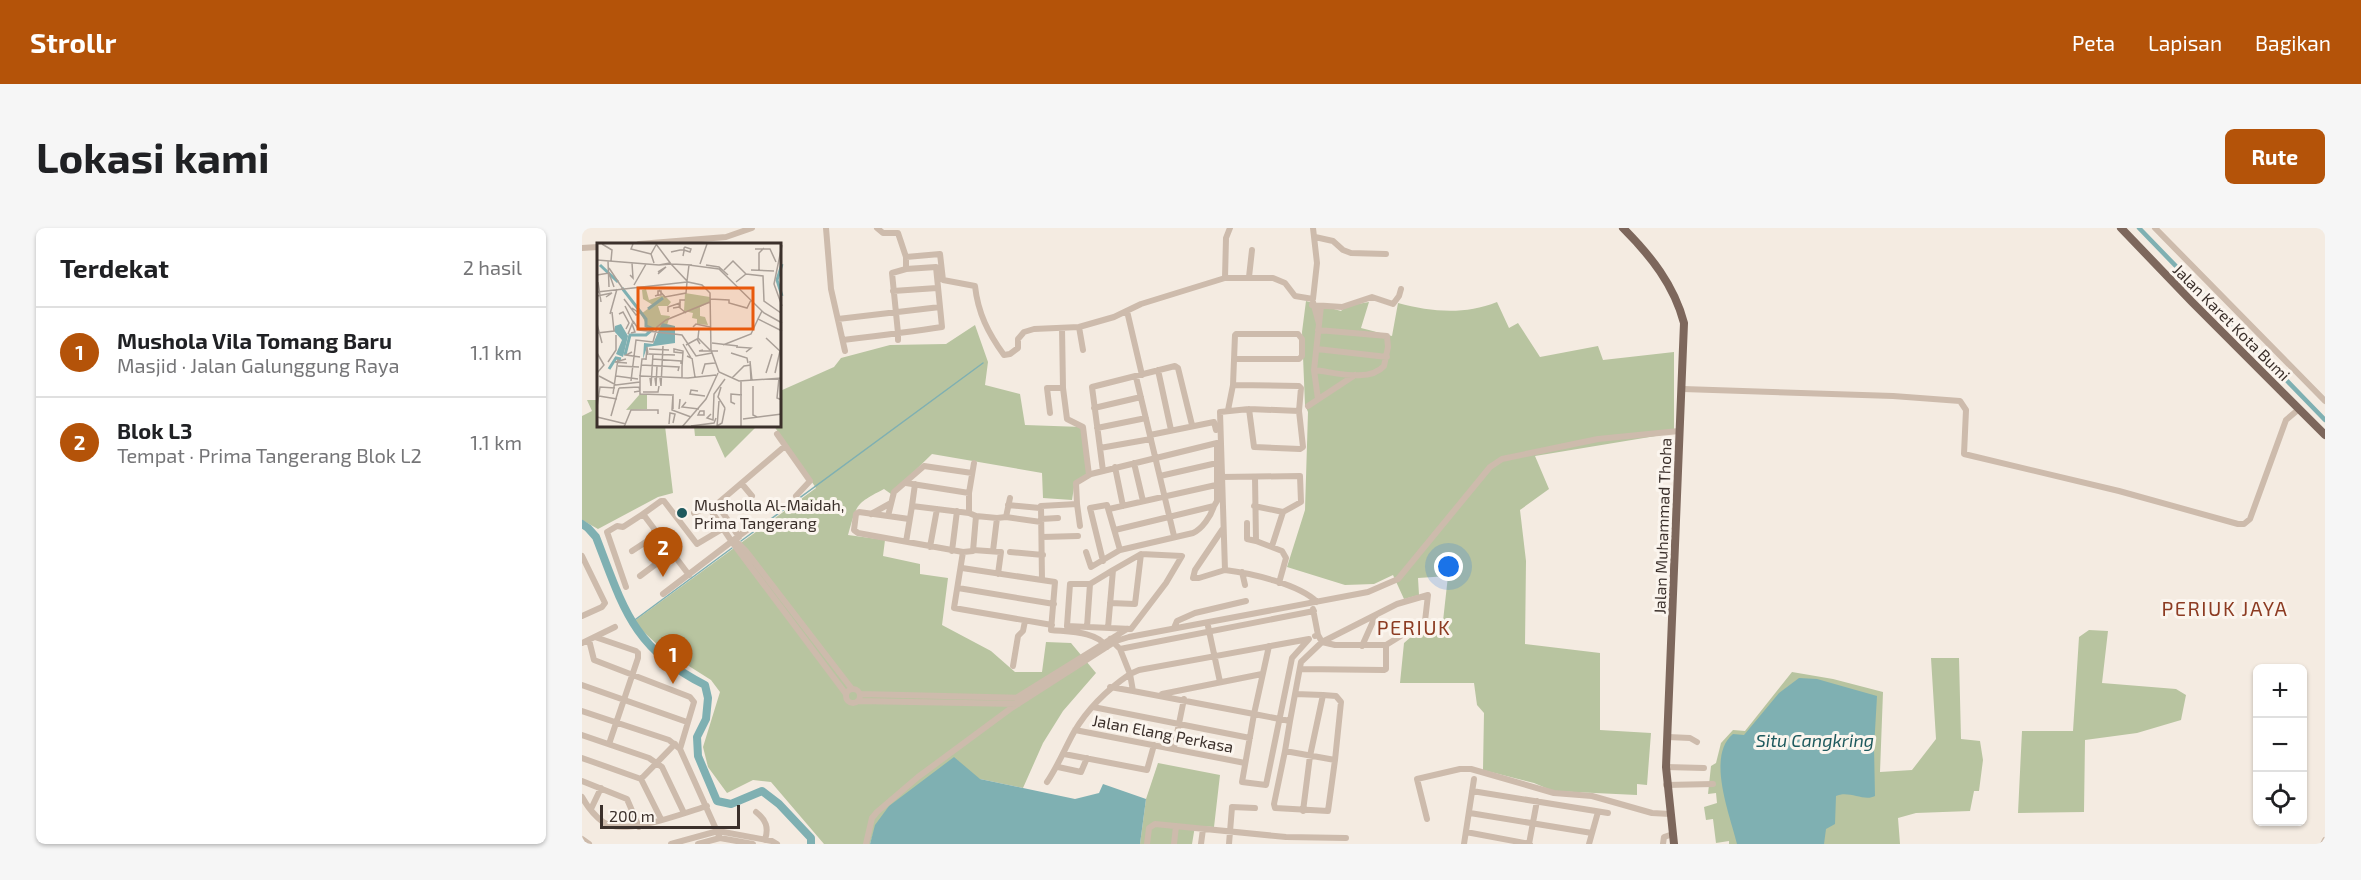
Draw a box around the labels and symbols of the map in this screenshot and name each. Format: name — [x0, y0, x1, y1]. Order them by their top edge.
inset map — [597, 243, 782, 428]
street label: Jalan Karet Kota Bumi — [2170, 260, 2294, 384]
street label: Jalan Muhammad Thoha — [1649, 437, 1675, 615]
place label: Musholla Al-Maidah, Prima Tangerang — [694, 495, 844, 532]
marker: Musholla Al-Maidah, Prima Tangerang — [675, 506, 689, 520]
pin: 2 — [644, 528, 682, 577]
your location — [1434, 552, 1463, 581]
district label: PERIUK JAYA — [2162, 596, 2289, 620]
district label: PERIUK — [1377, 615, 1451, 639]
pin: 1 — [654, 634, 692, 684]
street label: Jalan Elang Perkasa — [1091, 710, 1235, 756]
water label: Situ Cangkring — [1756, 729, 1874, 751]
scale bar — [600, 802, 740, 830]

